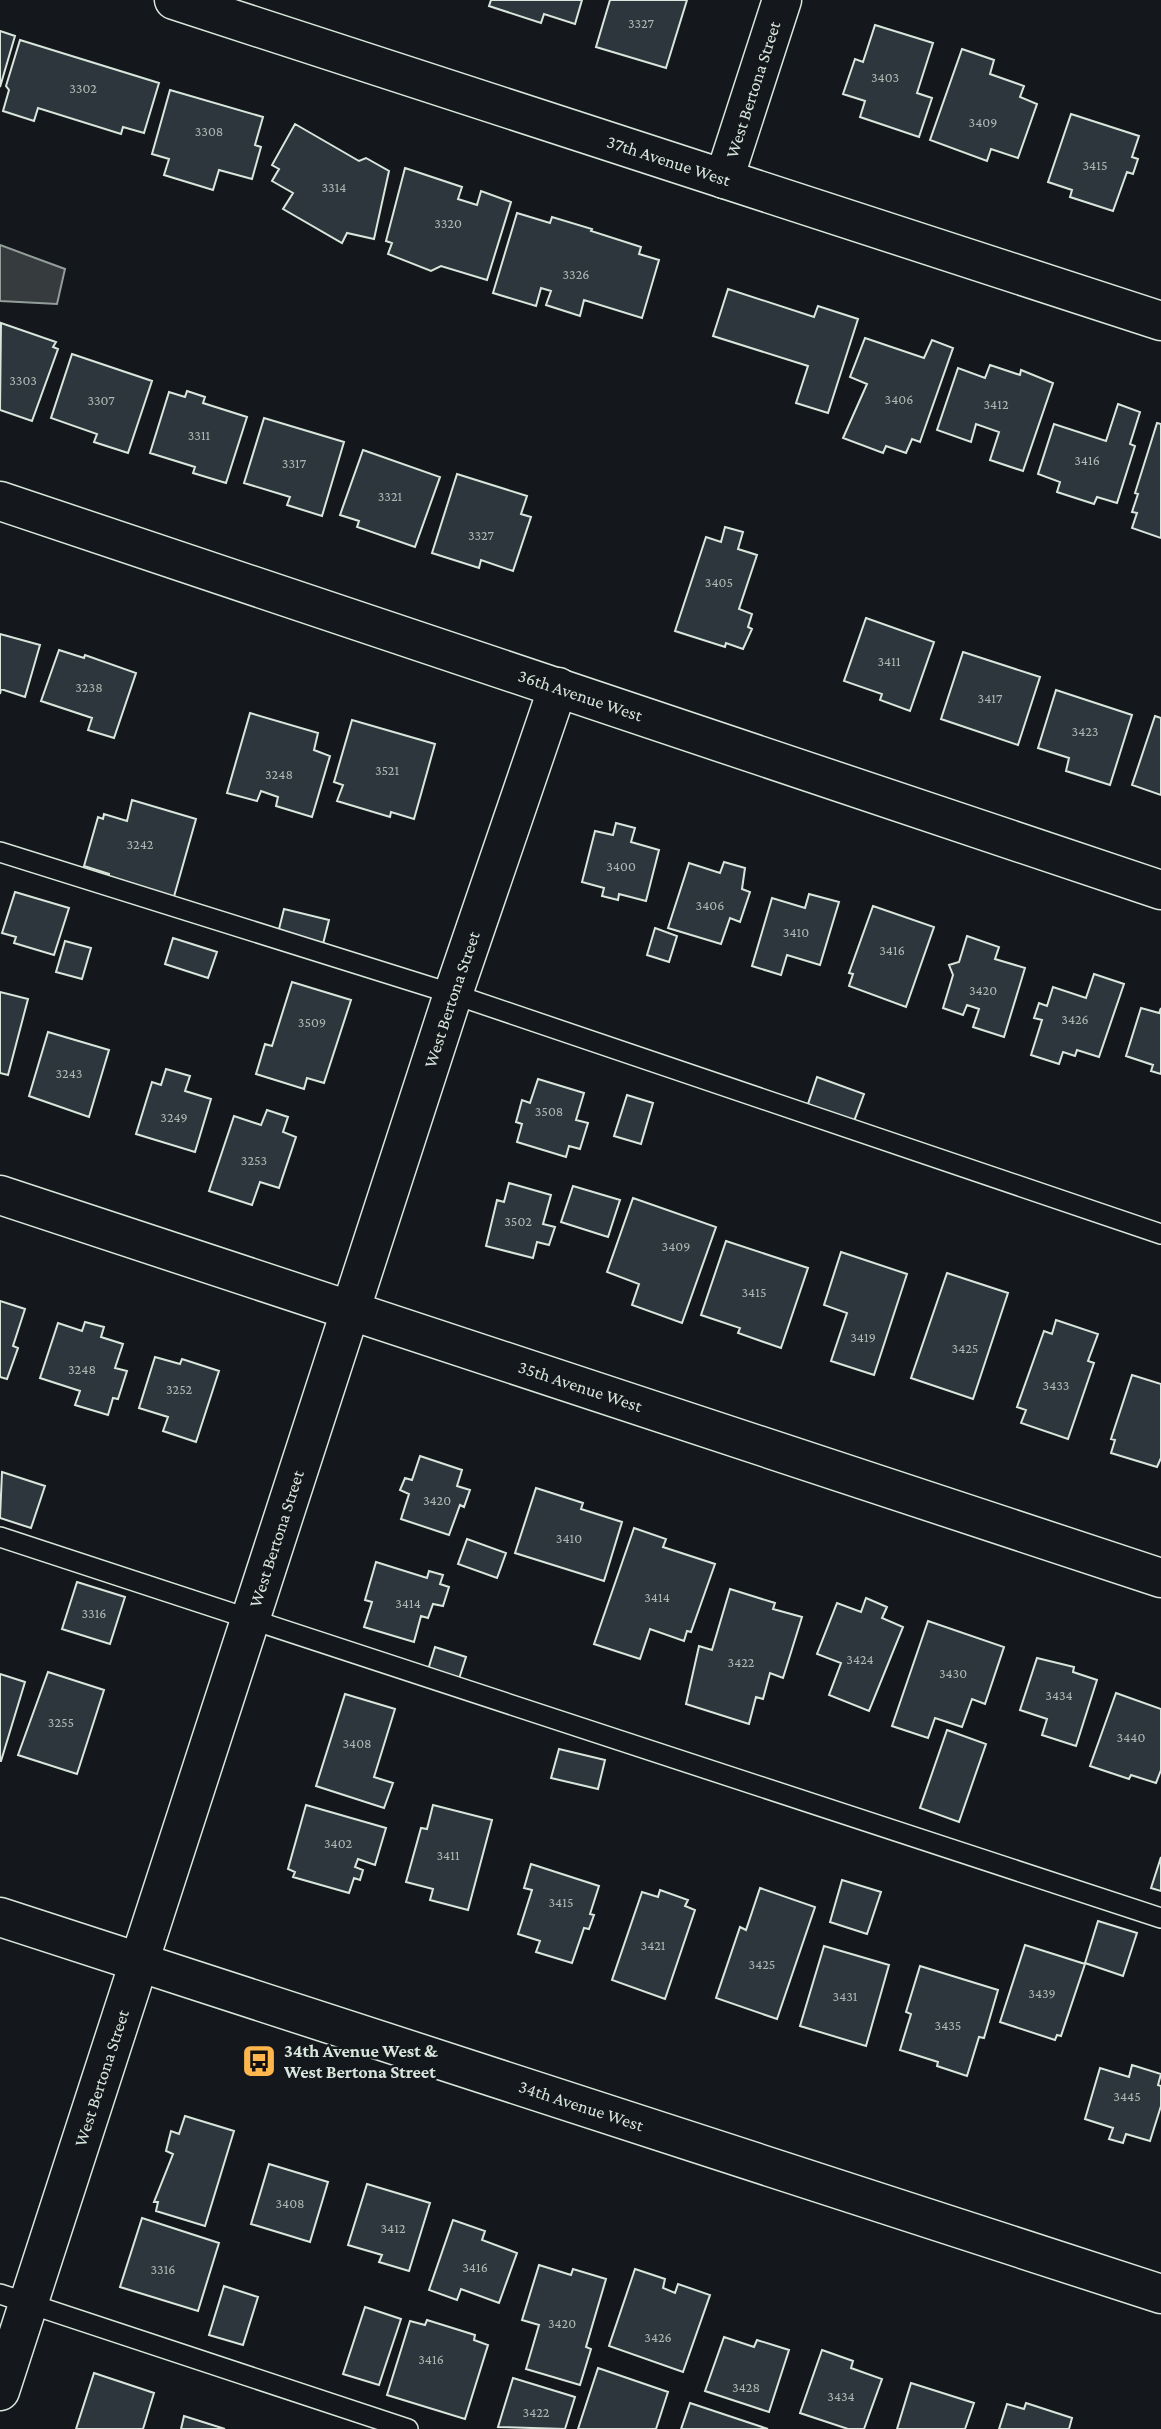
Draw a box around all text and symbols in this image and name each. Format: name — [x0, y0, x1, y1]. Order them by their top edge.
house number: 3327 — [628, 15, 655, 31]
street label: West Bertona Street — [721, 18, 785, 161]
house number: 3403 — [871, 69, 899, 85]
house number: 3302 — [69, 80, 97, 96]
house number: 3409 — [969, 114, 997, 130]
house number: 3308 — [195, 123, 223, 139]
street label: 37th Avenue West — [604, 131, 734, 191]
house number: 3415 — [1082, 157, 1108, 173]
house number: 3314 — [321, 179, 347, 195]
house number: 3320 — [434, 215, 462, 231]
house number: 3326 — [563, 266, 589, 282]
house number: 3303 — [9, 372, 37, 388]
house number: 3406 — [885, 391, 913, 407]
house number: 3307 — [87, 392, 115, 408]
house number: 3412 — [983, 396, 1009, 412]
house number: 3311 — [188, 427, 211, 443]
house number: 3416 — [1074, 452, 1100, 468]
house number: 3317 — [282, 455, 307, 471]
house number: 3321 — [378, 488, 403, 504]
house number: 3327 — [468, 527, 495, 543]
house number: 3405 — [705, 574, 733, 590]
house number: 3411 — [877, 653, 901, 669]
street label: 36th Avenue West — [516, 665, 646, 726]
house number: 3238 — [75, 679, 103, 695]
house number: 3417 — [978, 690, 1003, 706]
house number: 3423 — [1072, 723, 1098, 739]
house number: 3521 — [375, 762, 399, 778]
house number: 3248 — [265, 766, 293, 782]
house number: 3242 — [127, 836, 154, 852]
house number: 3400 — [606, 858, 636, 874]
house number: 3406 — [696, 897, 724, 913]
house number: 3410 — [783, 924, 809, 940]
street label: West Bertona Street — [420, 928, 484, 1070]
house number: 3416 — [879, 942, 905, 958]
house number: 3420 — [969, 982, 997, 998]
house number: 3426 — [1061, 1011, 1089, 1027]
house number: 3509 — [298, 1014, 326, 1030]
house number: 3243 — [56, 1065, 82, 1081]
house number: 3508 — [535, 1103, 563, 1119]
house number: 3249 — [160, 1109, 188, 1125]
house number: 3253 — [241, 1152, 267, 1168]
house number: 3502 — [504, 1213, 532, 1229]
house number: 3409 — [662, 1238, 690, 1254]
house number: 3415 — [741, 1284, 767, 1300]
house number: 3419 — [850, 1329, 876, 1345]
house number: 3425 — [952, 1340, 978, 1356]
street label: 35th Avenue West — [516, 1357, 646, 1416]
house number: 3248 — [68, 1361, 96, 1377]
house number: 3433 — [1043, 1377, 1069, 1393]
house number: 3252 — [166, 1381, 192, 1397]
street label: West Bertona Street — [245, 1467, 308, 1610]
house number: 3420 — [423, 1492, 451, 1508]
house number: 3410 — [556, 1530, 582, 1546]
house number: 3414 — [644, 1589, 670, 1605]
house number: 3414 — [395, 1595, 421, 1611]
house number: 3316 — [82, 1605, 106, 1621]
house number: 3424 — [846, 1651, 874, 1667]
house number: 3422 — [728, 1654, 755, 1670]
house number: 3430 — [939, 1665, 967, 1681]
house number: 3434 — [1045, 1687, 1073, 1703]
house number: 3255 — [48, 1714, 74, 1730]
house number: 3440 — [1117, 1729, 1146, 1745]
house number: 3408 — [342, 1735, 372, 1751]
house number: 3402 — [324, 1835, 352, 1851]
house number: 3411 — [436, 1847, 460, 1863]
house number: 3415 — [548, 1894, 574, 1910]
house number: 3421 — [641, 1937, 666, 1953]
house number: 3425 — [749, 1956, 775, 1972]
house number: 3439 — [1028, 1985, 1056, 2001]
house number: 3431 — [833, 1988, 858, 2004]
street label: West Bertona Street — [70, 2006, 133, 2149]
house number: 3435 — [935, 2017, 961, 2033]
place label: 34th Avenue West & West Bertona Street — [283, 2041, 438, 2082]
bus stop icon: 34th Avenue West & West Bertona Street — [240, 2042, 278, 2080]
street label: 34th Avenue West — [516, 2076, 647, 2136]
house number: 3445 — [1113, 2088, 1141, 2104]
house number: 3408 — [275, 2195, 305, 2211]
house number: 3412 — [380, 2220, 406, 2236]
house number: 3416 — [462, 2259, 488, 2275]
house number: 3316 — [151, 2261, 175, 2277]
house number: 3420 — [548, 2315, 576, 2331]
house number: 3426 — [644, 2329, 672, 2345]
house number: 3416 — [418, 2351, 444, 2367]
house number: 3428 — [732, 2379, 760, 2395]
house number: 3434 — [827, 2388, 855, 2404]
house number: 3422 — [523, 2404, 550, 2420]

